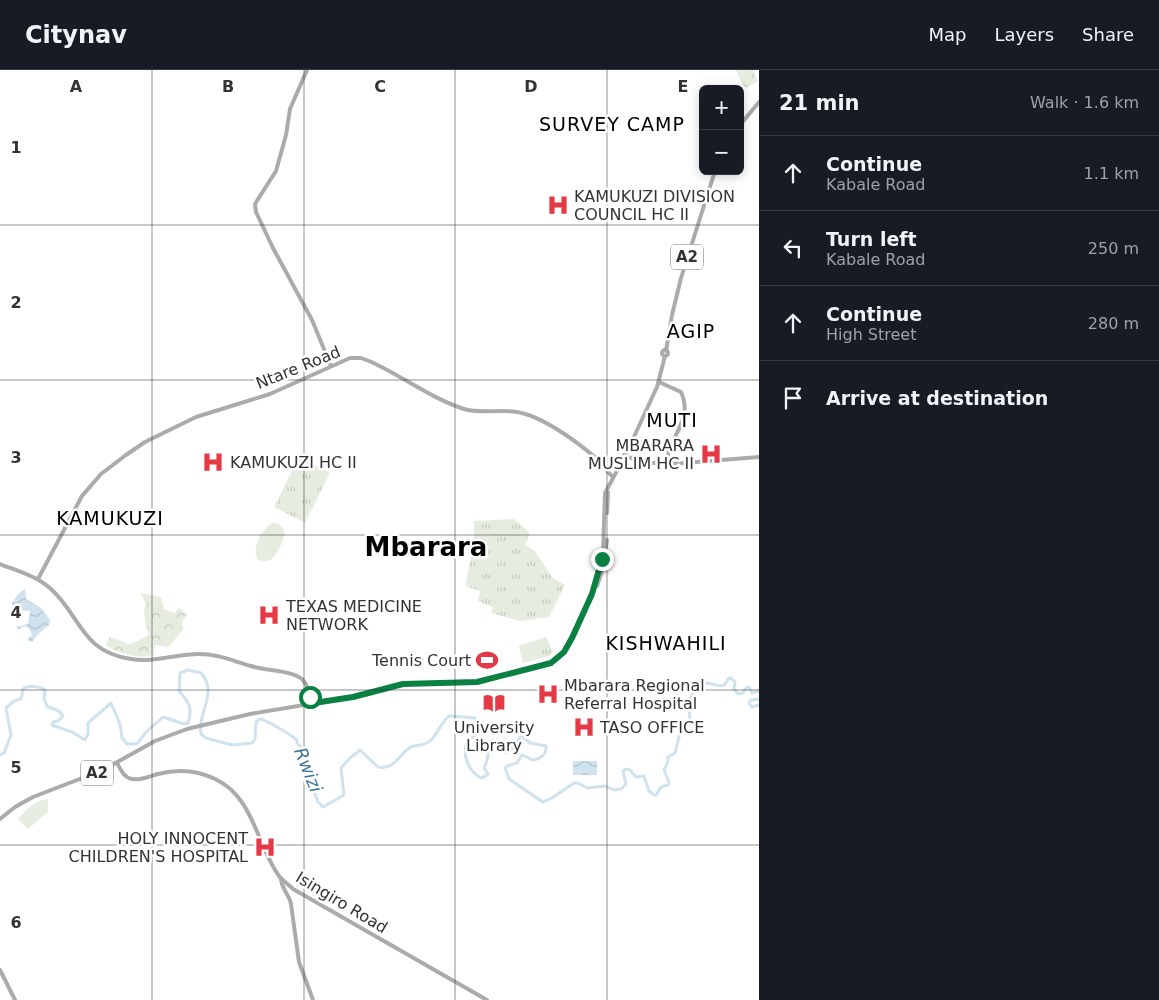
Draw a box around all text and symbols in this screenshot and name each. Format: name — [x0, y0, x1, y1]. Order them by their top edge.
text: Citynav — [25, 21, 127, 49]
text: Map — [928, 24, 966, 45]
text: Layers — [994, 24, 1054, 45]
text: Share — [1082, 24, 1134, 45]
text: A — [70, 77, 83, 96]
text: B — [222, 77, 234, 96]
text: C — [374, 77, 386, 96]
text: D — [524, 77, 538, 96]
text: E — [678, 77, 688, 96]
map controls — [699, 85, 744, 175]
button: + — [699, 85, 744, 130]
text: 21 min — [779, 91, 860, 115]
text: Walk · 1.6 km — [1030, 93, 1139, 112]
district label: SURVEY CAMP — [539, 113, 685, 135]
button: − — [699, 130, 744, 175]
text: 1 — [10, 138, 22, 157]
text: Continue — [826, 153, 922, 175]
icon: ahead — [779, 159, 807, 187]
text: 1.1 km — [1084, 164, 1139, 183]
text: Kabale Road — [826, 175, 926, 194]
place label: KAMUKUZI DIVISION COUNCIL HC II — [574, 187, 735, 224]
hospital icon: KAMUKUZI DIVISION COUNCIL HC II — [545, 192, 571, 218]
text: Turn left — [826, 228, 917, 250]
icon: left — [779, 234, 807, 262]
text: 250 m — [1088, 239, 1139, 258]
road number: A2 — [671, 244, 703, 270]
text: Kabale Road — [826, 250, 926, 269]
text: 2 — [10, 293, 22, 312]
text: Continue — [826, 303, 922, 325]
icon: ahead — [779, 309, 807, 337]
text: 280 m — [1088, 314, 1139, 333]
district label: AGIP — [667, 320, 715, 342]
text: High Street — [826, 325, 916, 344]
street label: Ntare Road — [253, 342, 343, 393]
icon: arrive — [779, 384, 807, 412]
text: Arrive at destination — [826, 387, 1048, 409]
district label: MUTI — [646, 409, 698, 431]
place label: MBARARA MUSLIM HC II — [588, 436, 694, 473]
hospital icon: MBARARA MUSLIM HC II — [698, 441, 724, 467]
text: 3 — [10, 448, 22, 467]
hospital icon: KAMUKUZI HC II — [200, 449, 226, 475]
place label: KAMUKUZI HC II — [230, 453, 357, 472]
district label: KAMUKUZI — [56, 507, 164, 529]
district label: Mbarara — [365, 532, 487, 562]
route end — [591, 548, 614, 571]
place label: TEXAS MEDICINE NETWORK — [285, 597, 422, 634]
hospital icon: TEXAS MEDICINE NETWORK — [256, 602, 282, 628]
text: 4 — [10, 603, 22, 622]
district label: KISHWAHILI — [605, 632, 727, 654]
sports icon: Tennis Court — [474, 647, 500, 673]
place label: Tennis Court — [371, 651, 471, 670]
place label: Mbarara Regional Referral Hospital — [564, 676, 705, 713]
hospital icon: Mbarara Regional Referral Hospital — [535, 681, 561, 707]
route start — [299, 686, 322, 709]
library icon: University Library — [481, 690, 507, 716]
hospital icon: TASO OFFICE — [571, 714, 597, 740]
place label: University Library — [454, 718, 534, 755]
place label: TASO OFFICE — [599, 718, 704, 737]
water label: Rwizi — [290, 744, 327, 795]
text: 5 — [10, 758, 22, 777]
road number: A2 — [81, 760, 113, 786]
place label: HOLY INNOCENT CHILDREN'S HOSPITAL — [68, 829, 248, 866]
hospital icon: HOLY INNOCENT CHILDREN'S HOSPITAL — [252, 834, 278, 860]
street label: Isingiro Road — [292, 868, 391, 937]
text: 6 — [10, 913, 22, 932]

